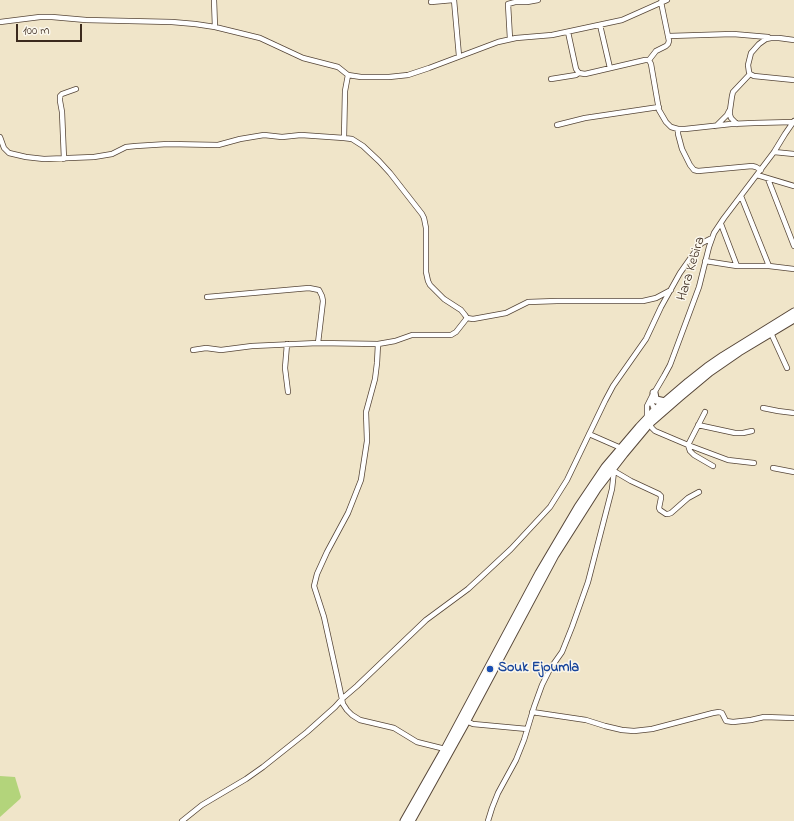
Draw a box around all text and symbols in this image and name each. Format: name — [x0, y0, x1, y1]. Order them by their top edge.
scale bar — [18, 16, 84, 42]
text: 100 m — [23, 22, 50, 40]
street label: Hara Kebira — [674, 235, 710, 303]
place label: Souk Ejoumla — [498, 661, 579, 677]
marker: Souk Ejoumla — [485, 664, 495, 674]

